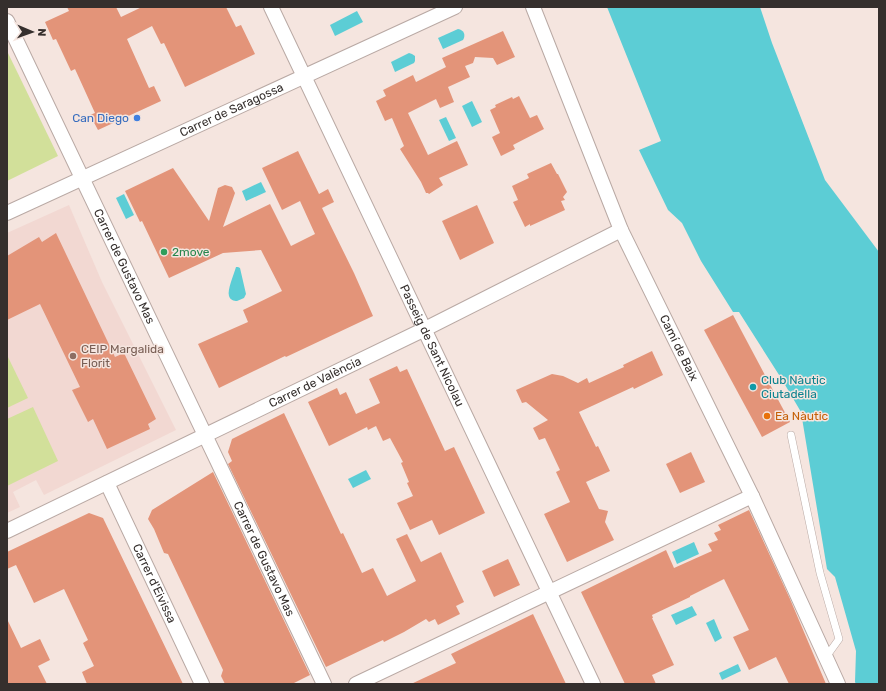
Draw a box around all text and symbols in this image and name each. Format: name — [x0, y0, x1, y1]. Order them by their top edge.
north arrow — [12, 12, 52, 52]
text: N — [35, 28, 48, 37]
street label: Carrer de Saragossa — [177, 80, 285, 140]
place label: Can Diego — [72, 111, 129, 125]
marker: Can Diego — [132, 113, 142, 123]
street label: Carrer de Gustavo Mas — [91, 207, 158, 326]
place label: 2move — [172, 245, 210, 259]
marker: 2move — [159, 247, 169, 257]
street label: Passeig de Sant Nicolau — [397, 282, 467, 409]
street label: Camí de Baix — [657, 312, 701, 384]
place label: CEIP Margalida Florit — [81, 342, 164, 370]
marker: CEIP Margalida Florit — [68, 351, 78, 361]
street label: Carrer de València — [266, 354, 363, 410]
place label: Club Nàutic Ciutadella — [761, 373, 826, 401]
marker: Club Nàutic Ciutadella — [748, 382, 758, 392]
place label: Ea Nàutic — [775, 409, 829, 423]
marker: Ea Nàutic — [762, 411, 772, 421]
street label: Carrer de Gustavo Mas — [231, 499, 298, 618]
street label: Carrer d'Eivissa — [130, 541, 179, 625]

